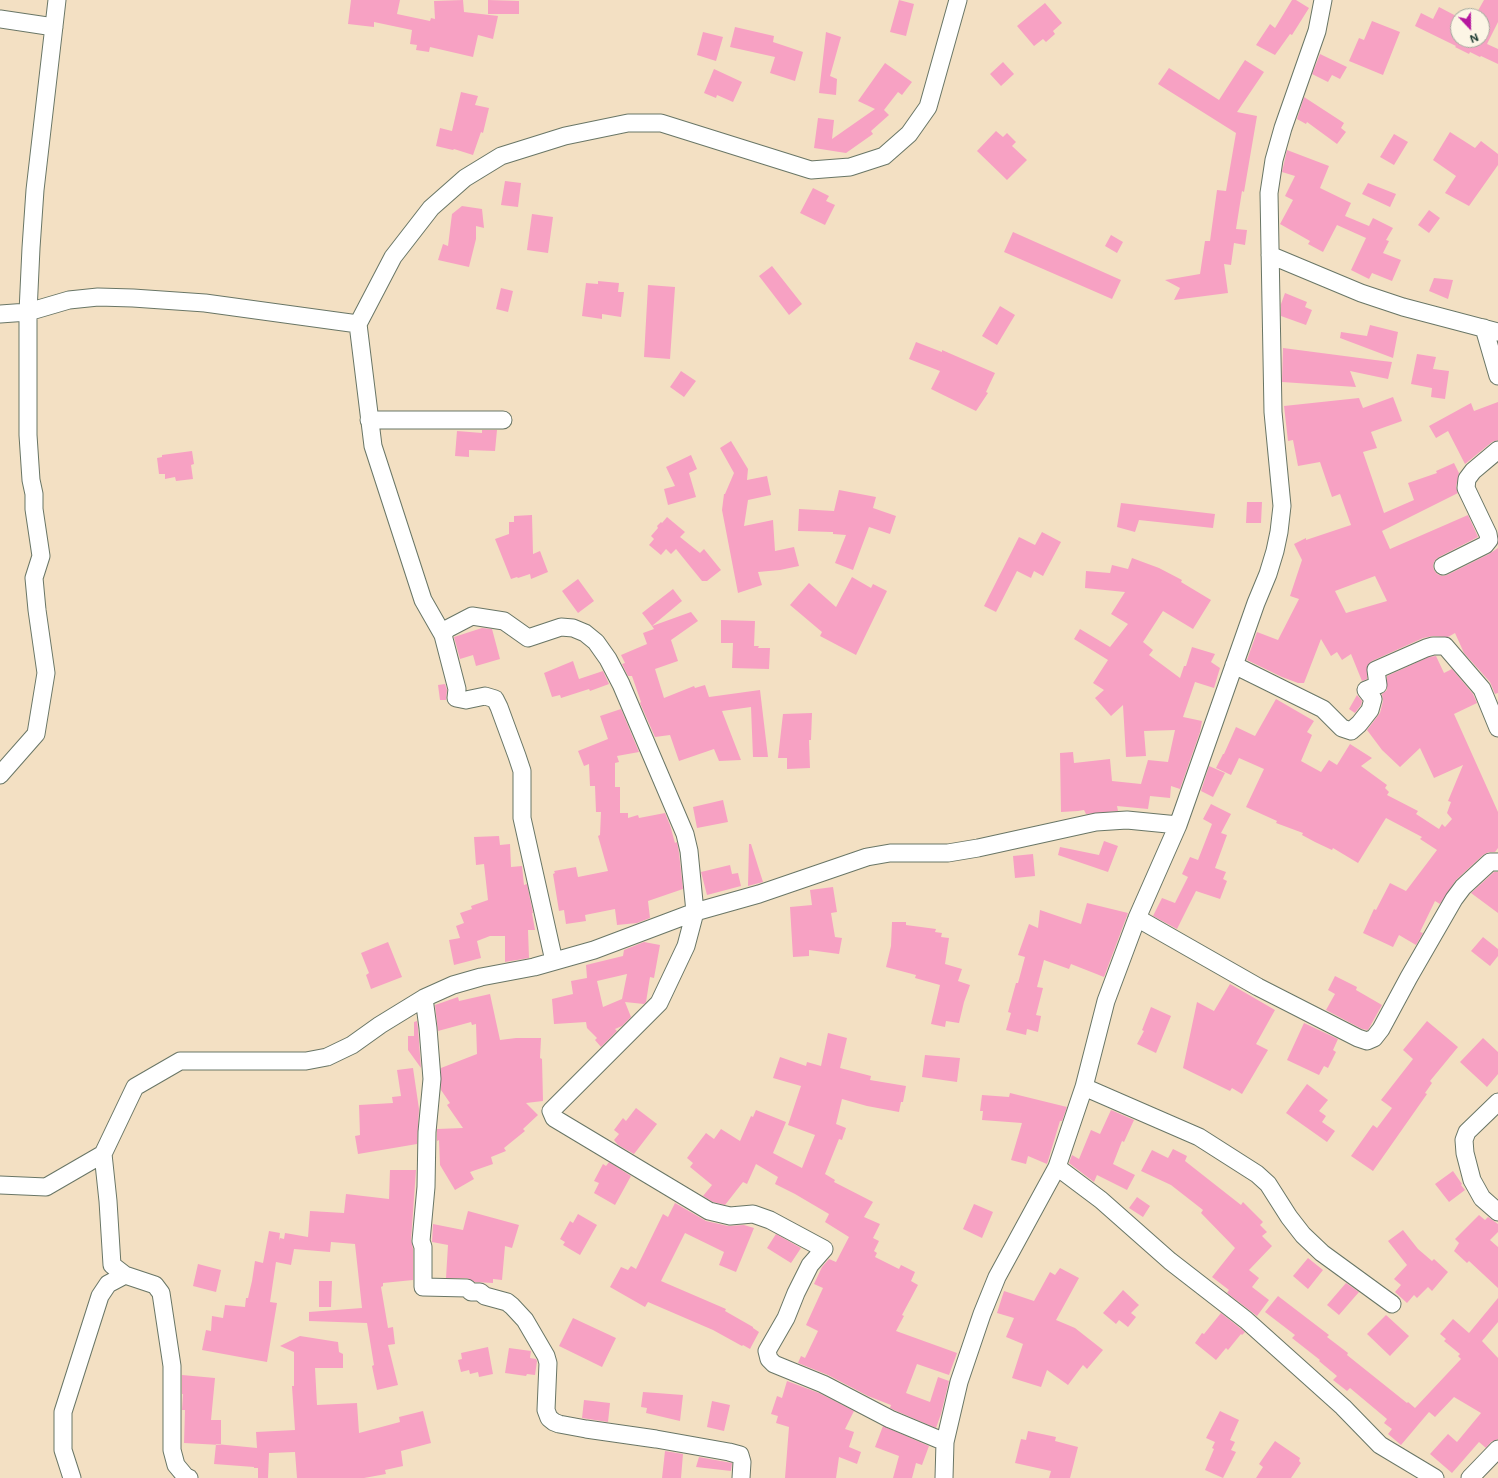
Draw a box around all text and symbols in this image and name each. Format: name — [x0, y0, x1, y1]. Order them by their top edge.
north arrow — [1450, 8, 1490, 48]
text: N — [1468, 30, 1481, 47]

